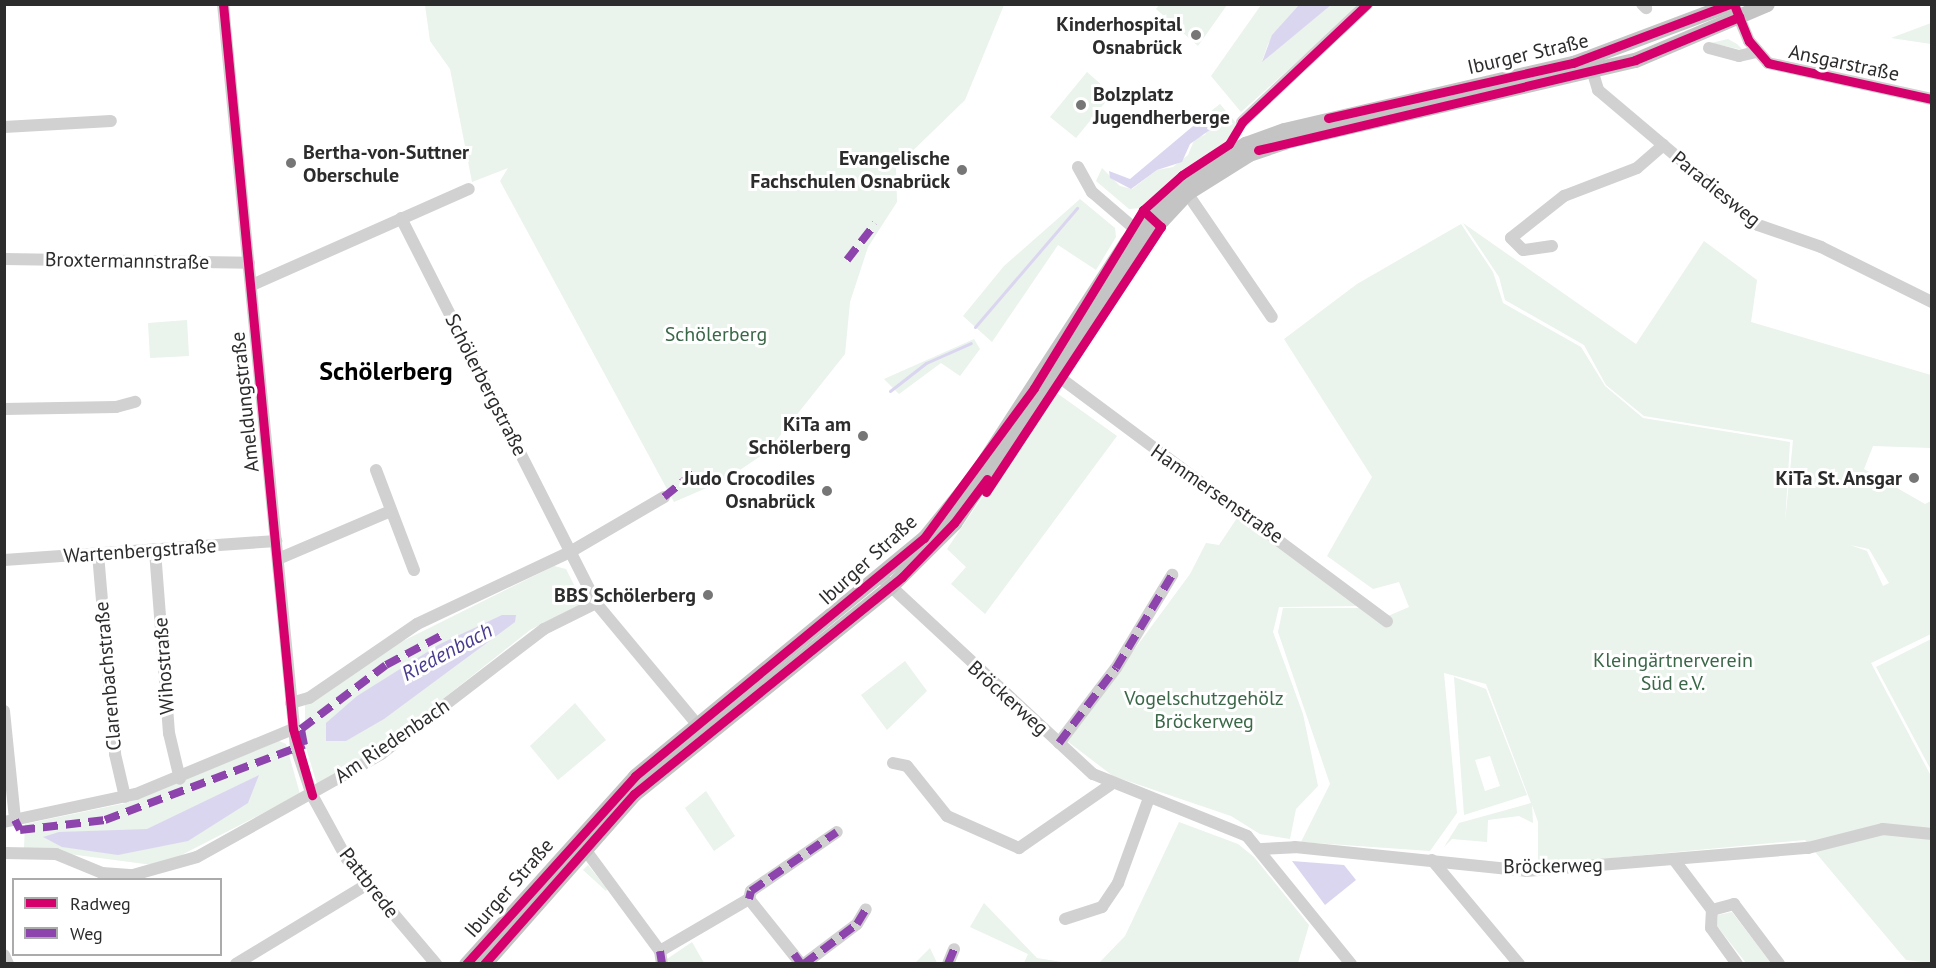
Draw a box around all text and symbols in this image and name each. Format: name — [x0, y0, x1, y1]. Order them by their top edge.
place label: Kinderhospital Osnabrück — [1056, 12, 1182, 59]
marker: Kinderhospital Osnabrück — [1187, 26, 1205, 44]
street label: Iburger Straße — [1465, 28, 1591, 80]
street label: Ansgarstraße — [1787, 40, 1901, 86]
place label: Bolzplatz Jugendherberge — [1093, 82, 1230, 129]
marker: Bolzplatz Jugendherberge — [1074, 98, 1088, 112]
place label: Bertha-von-Suttner Oberschule — [303, 140, 469, 187]
place label: Evangelische Fachschulen Osnabrück — [750, 146, 950, 193]
street label: Paradiesweg — [1667, 146, 1765, 232]
marker: Bertha-von-Suttner Oberschule — [284, 156, 298, 170]
marker: Evangelische Fachschulen Osnabrück — [955, 163, 969, 177]
street label: Broxtermannstraße — [45, 248, 209, 274]
street label: Schölerbergstraße — [440, 310, 532, 460]
park label: Schölerberg — [665, 322, 767, 346]
street label: Ameldungstraße — [226, 331, 264, 473]
district label: Schölerberg — [319, 355, 453, 387]
place label: KiTa am Schölerberg — [748, 412, 851, 459]
marker: KiTa am Schölerberg — [856, 429, 870, 443]
street label: Hammersenstraße — [1146, 439, 1288, 549]
place label: KiTa St. Ansgar — [1773, 466, 1902, 490]
place label: Judo Crocodiles Osnabrück — [683, 467, 815, 514]
marker: KiTa St. Ansgar — [1907, 471, 1921, 485]
marker: Judo Crocodiles Osnabrück — [820, 484, 834, 498]
street label: Iburger Straße — [814, 510, 922, 610]
street label: Wartenbergstraße — [63, 534, 217, 568]
place label: BBS Schölerberg — [554, 583, 696, 607]
marker: BBS Schölerberg — [701, 588, 715, 602]
street label: Clarenbachstraße — [90, 600, 126, 752]
street label: Wihostraße — [149, 617, 179, 715]
water label: Riedenbach — [397, 618, 497, 686]
park label: Kleingärtnerverein Süd e.V. — [1593, 648, 1753, 695]
street label: Bröckerweg — [963, 656, 1053, 740]
park label: Vogelschutzgehölz Bröckerweg — [1124, 687, 1284, 734]
street label: Am Riedenbach — [330, 694, 454, 788]
street label: Iburger Straße — [459, 834, 559, 942]
street label: Pattbrede — [334, 843, 404, 923]
street label: Bröckerweg — [1503, 853, 1603, 879]
legend — [12, 878, 222, 956]
text: Radweg — [70, 892, 131, 915]
text: Weg — [70, 922, 103, 945]

